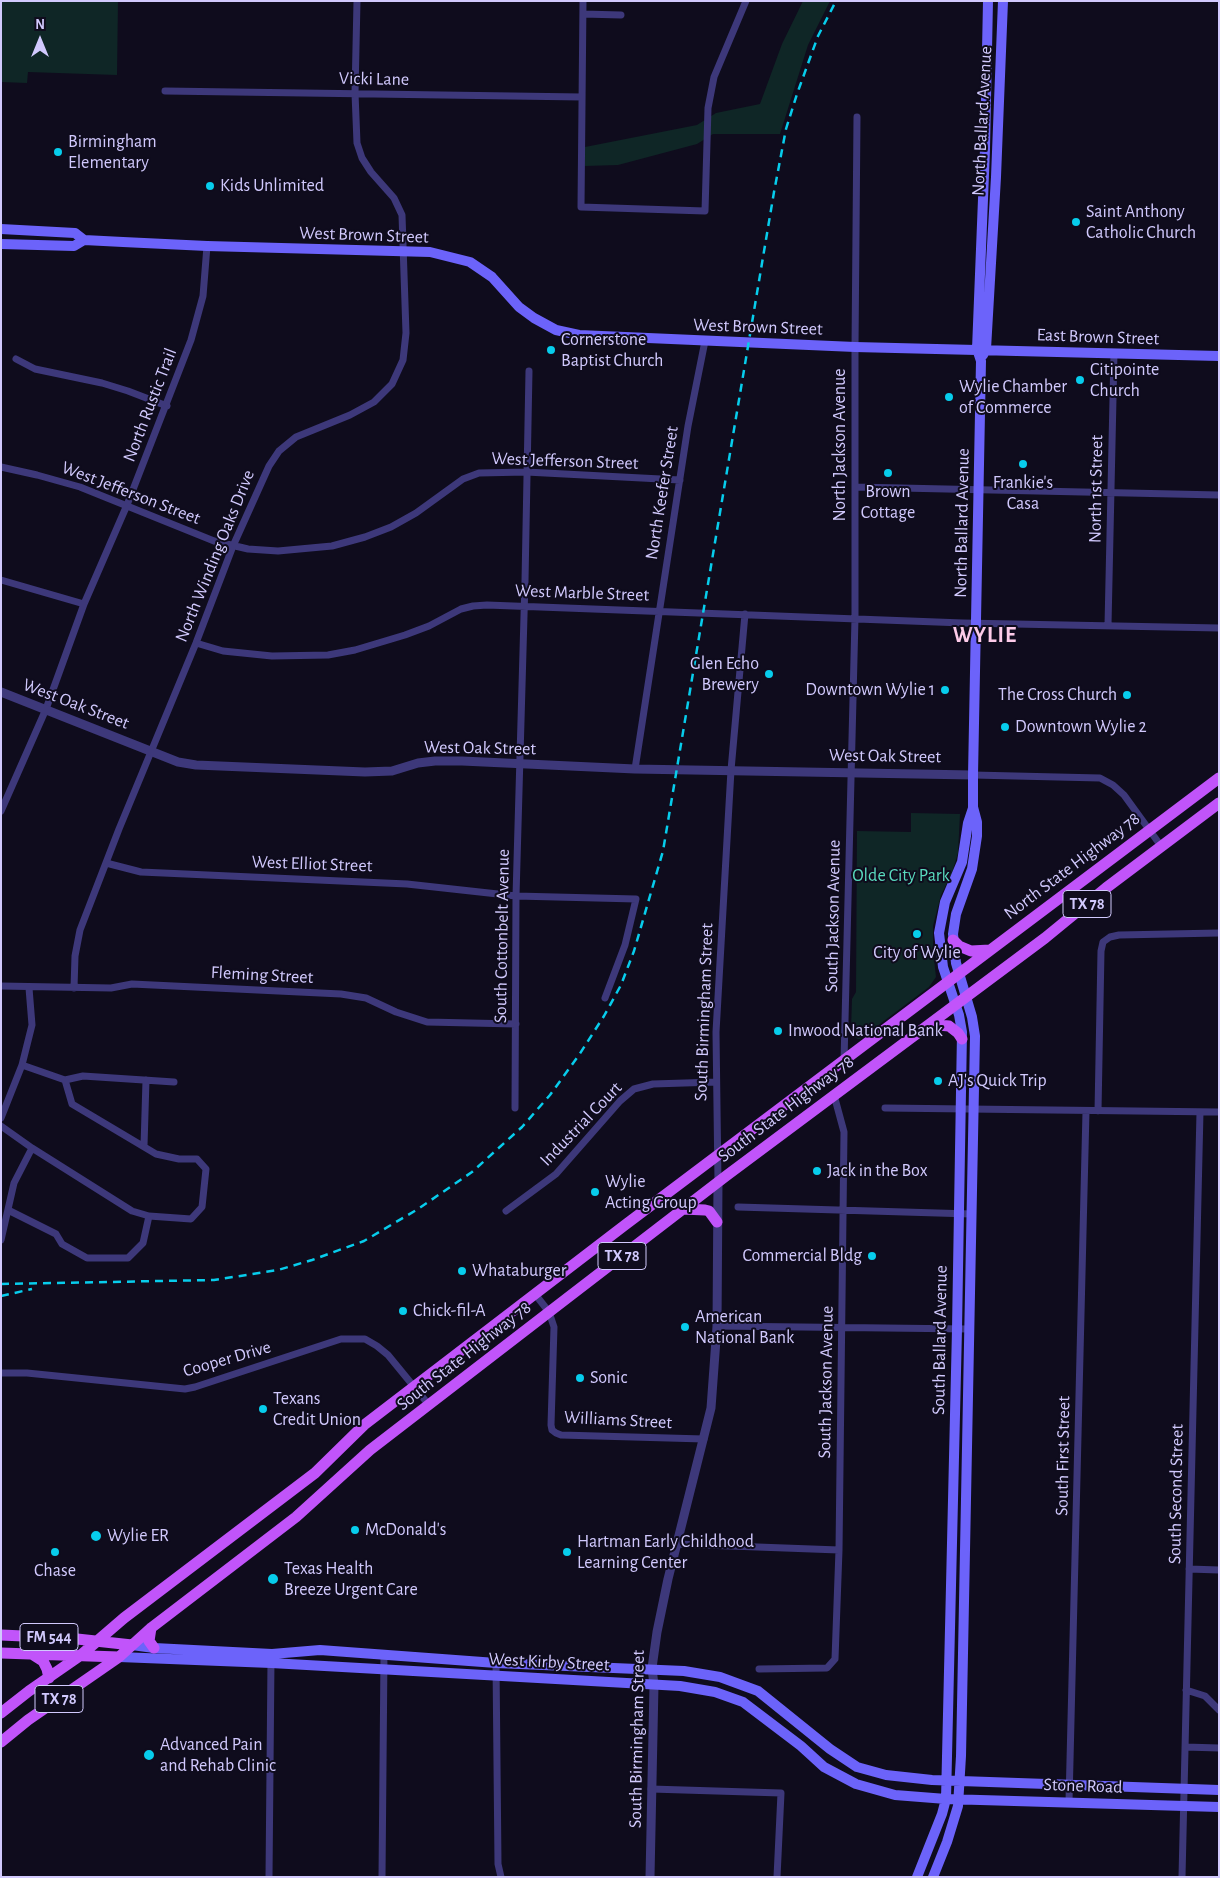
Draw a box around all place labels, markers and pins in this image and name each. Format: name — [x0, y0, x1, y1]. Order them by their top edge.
place label: Birmingham Elementary — [68, 131, 157, 173]
marker: Birmingham Elementary — [52, 146, 64, 158]
place label: Kids Unlimited — [220, 175, 324, 197]
marker: Kids Unlimited — [204, 180, 216, 192]
place label: Saint Anthony Catholic Church — [1086, 201, 1196, 243]
marker: Saint Anthony Catholic Church — [1070, 216, 1082, 228]
place label: Cornerstone Baptist Church — [561, 329, 663, 372]
marker: Cornerstone Baptist Church — [545, 344, 557, 356]
place label: Citipointe Church — [1090, 359, 1159, 402]
marker: Citipointe Church — [1074, 374, 1086, 386]
place label: Wylie Chamber of Commerce — [959, 376, 1067, 418]
marker: Wylie Chamber of Commerce — [943, 391, 955, 403]
marker: Frankie's Casa — [1017, 458, 1029, 470]
marker: Brown Cottage — [882, 467, 894, 479]
place label: Frankie's Casa — [993, 472, 1053, 514]
place label: Brown Cottage — [861, 481, 915, 524]
place label: Glen Echo Brewery — [690, 653, 759, 696]
marker: Glen Echo Brewery — [763, 668, 775, 680]
place label: Downtown Wylie 1 — [805, 679, 935, 701]
marker: Downtown Wylie 1 — [939, 684, 951, 696]
place label: The Cross Church — [998, 684, 1117, 706]
marker: The Cross Church — [1121, 689, 1133, 701]
place label: Downtown Wylie 2 — [1015, 716, 1147, 738]
marker: Downtown Wylie 2 — [999, 721, 1011, 733]
marker: City of Wylie — [911, 928, 923, 940]
place label: City of Wylie — [873, 942, 961, 964]
place label: Inwood National Bank — [788, 1020, 943, 1042]
marker: Inwood National Bank — [772, 1025, 784, 1037]
place label: AJ's Quick Trip — [948, 1070, 1047, 1092]
marker: AJ's Quick Trip — [932, 1075, 944, 1087]
place label: Jack in the Box — [827, 1160, 927, 1182]
marker: Jack in the Box — [811, 1165, 823, 1177]
place label: Wylie Acting Group — [605, 1171, 697, 1214]
marker: Wylie Acting Group — [589, 1186, 601, 1198]
place label: Commercial Bldg — [742, 1245, 862, 1267]
marker: Commercial Bldg — [866, 1250, 878, 1262]
place label: Whataburger — [472, 1260, 567, 1282]
marker: Whataburger — [456, 1265, 468, 1277]
place label: Chick-fil-A — [413, 1300, 486, 1322]
marker: Chick-fil-A — [397, 1305, 409, 1317]
place label: American National Bank — [695, 1306, 794, 1348]
marker: American National Bank — [679, 1321, 691, 1333]
place label: Sonic — [590, 1367, 627, 1389]
marker: Sonic — [574, 1372, 586, 1384]
place label: Texans Credit Union — [273, 1388, 361, 1430]
marker: Texans Credit Union — [257, 1403, 269, 1415]
place label: McDonald's — [365, 1519, 447, 1541]
marker: McDonald's — [349, 1524, 361, 1536]
place label: Wylie ER — [107, 1525, 169, 1547]
marker: Wylie ER — [89, 1529, 103, 1543]
place label: Hartman Early Childhood Learning Center — [577, 1531, 754, 1574]
marker: Chase — [49, 1546, 61, 1558]
marker: Hartman Early Childhood Learning Center — [561, 1546, 573, 1558]
place label: Texas Health Breeze Urgent Care — [284, 1558, 418, 1600]
place label: Chase — [34, 1560, 76, 1582]
marker: Texas Health Breeze Urgent Care — [266, 1572, 280, 1586]
place label: Advanced Pain and Rehab Clinic — [160, 1734, 276, 1776]
marker: Advanced Pain and Rehab Clinic — [142, 1748, 156, 1762]

